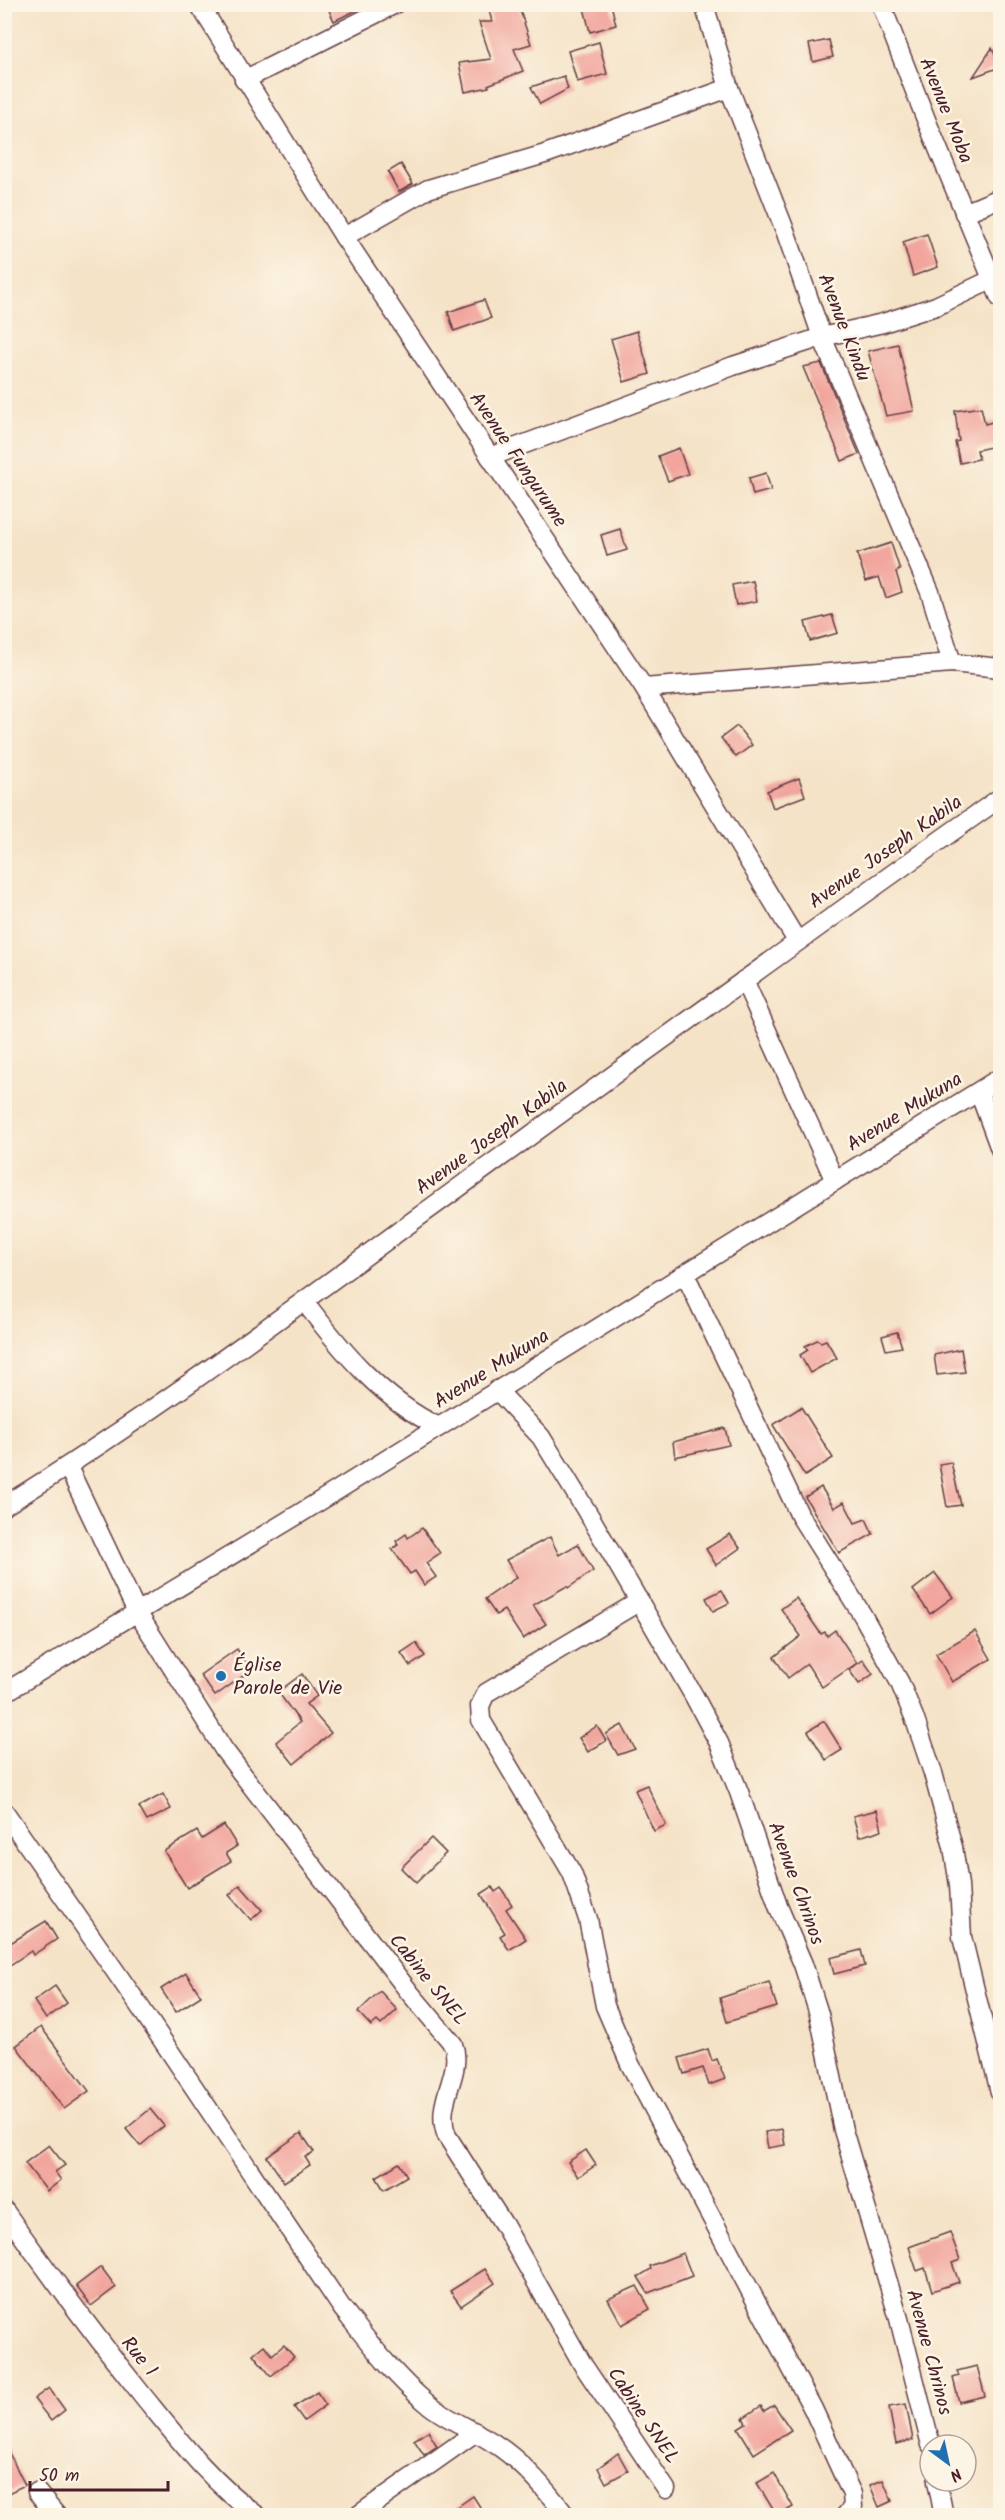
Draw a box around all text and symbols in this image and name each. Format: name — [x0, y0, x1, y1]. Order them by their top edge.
street label: Avenue Moba — [909, 53, 981, 168]
street label: Avenue Kindu — [808, 269, 879, 387]
street label: Avenue Fungurume — [460, 386, 575, 535]
street label: Avenue Joseph Kabila — [802, 787, 970, 918]
street label: Avenue Mukuna — [841, 1064, 969, 1161]
street label: Avenue Joseph Kabila — [409, 1071, 575, 1204]
street label: Avenue Mukuna — [428, 1321, 556, 1418]
place label: Église Parole de Vie — [233, 1650, 342, 1705]
marker: Église Parole de Vie — [214, 1669, 228, 1683]
street label: Avenue Chrinos — [758, 1817, 832, 1950]
street label: Cabine SNEL — [380, 1927, 475, 2033]
street label: Avenue Chrinos — [896, 2286, 960, 2420]
street label: Rue 1 — [112, 2330, 165, 2385]
street label: Cabine SNEL — [598, 2361, 687, 2471]
north arrow — [918, 2433, 978, 2493]
scale bar — [30, 2454, 168, 2492]
text: N — [944, 2461, 966, 2488]
text: 50 m — [39, 2462, 79, 2491]

